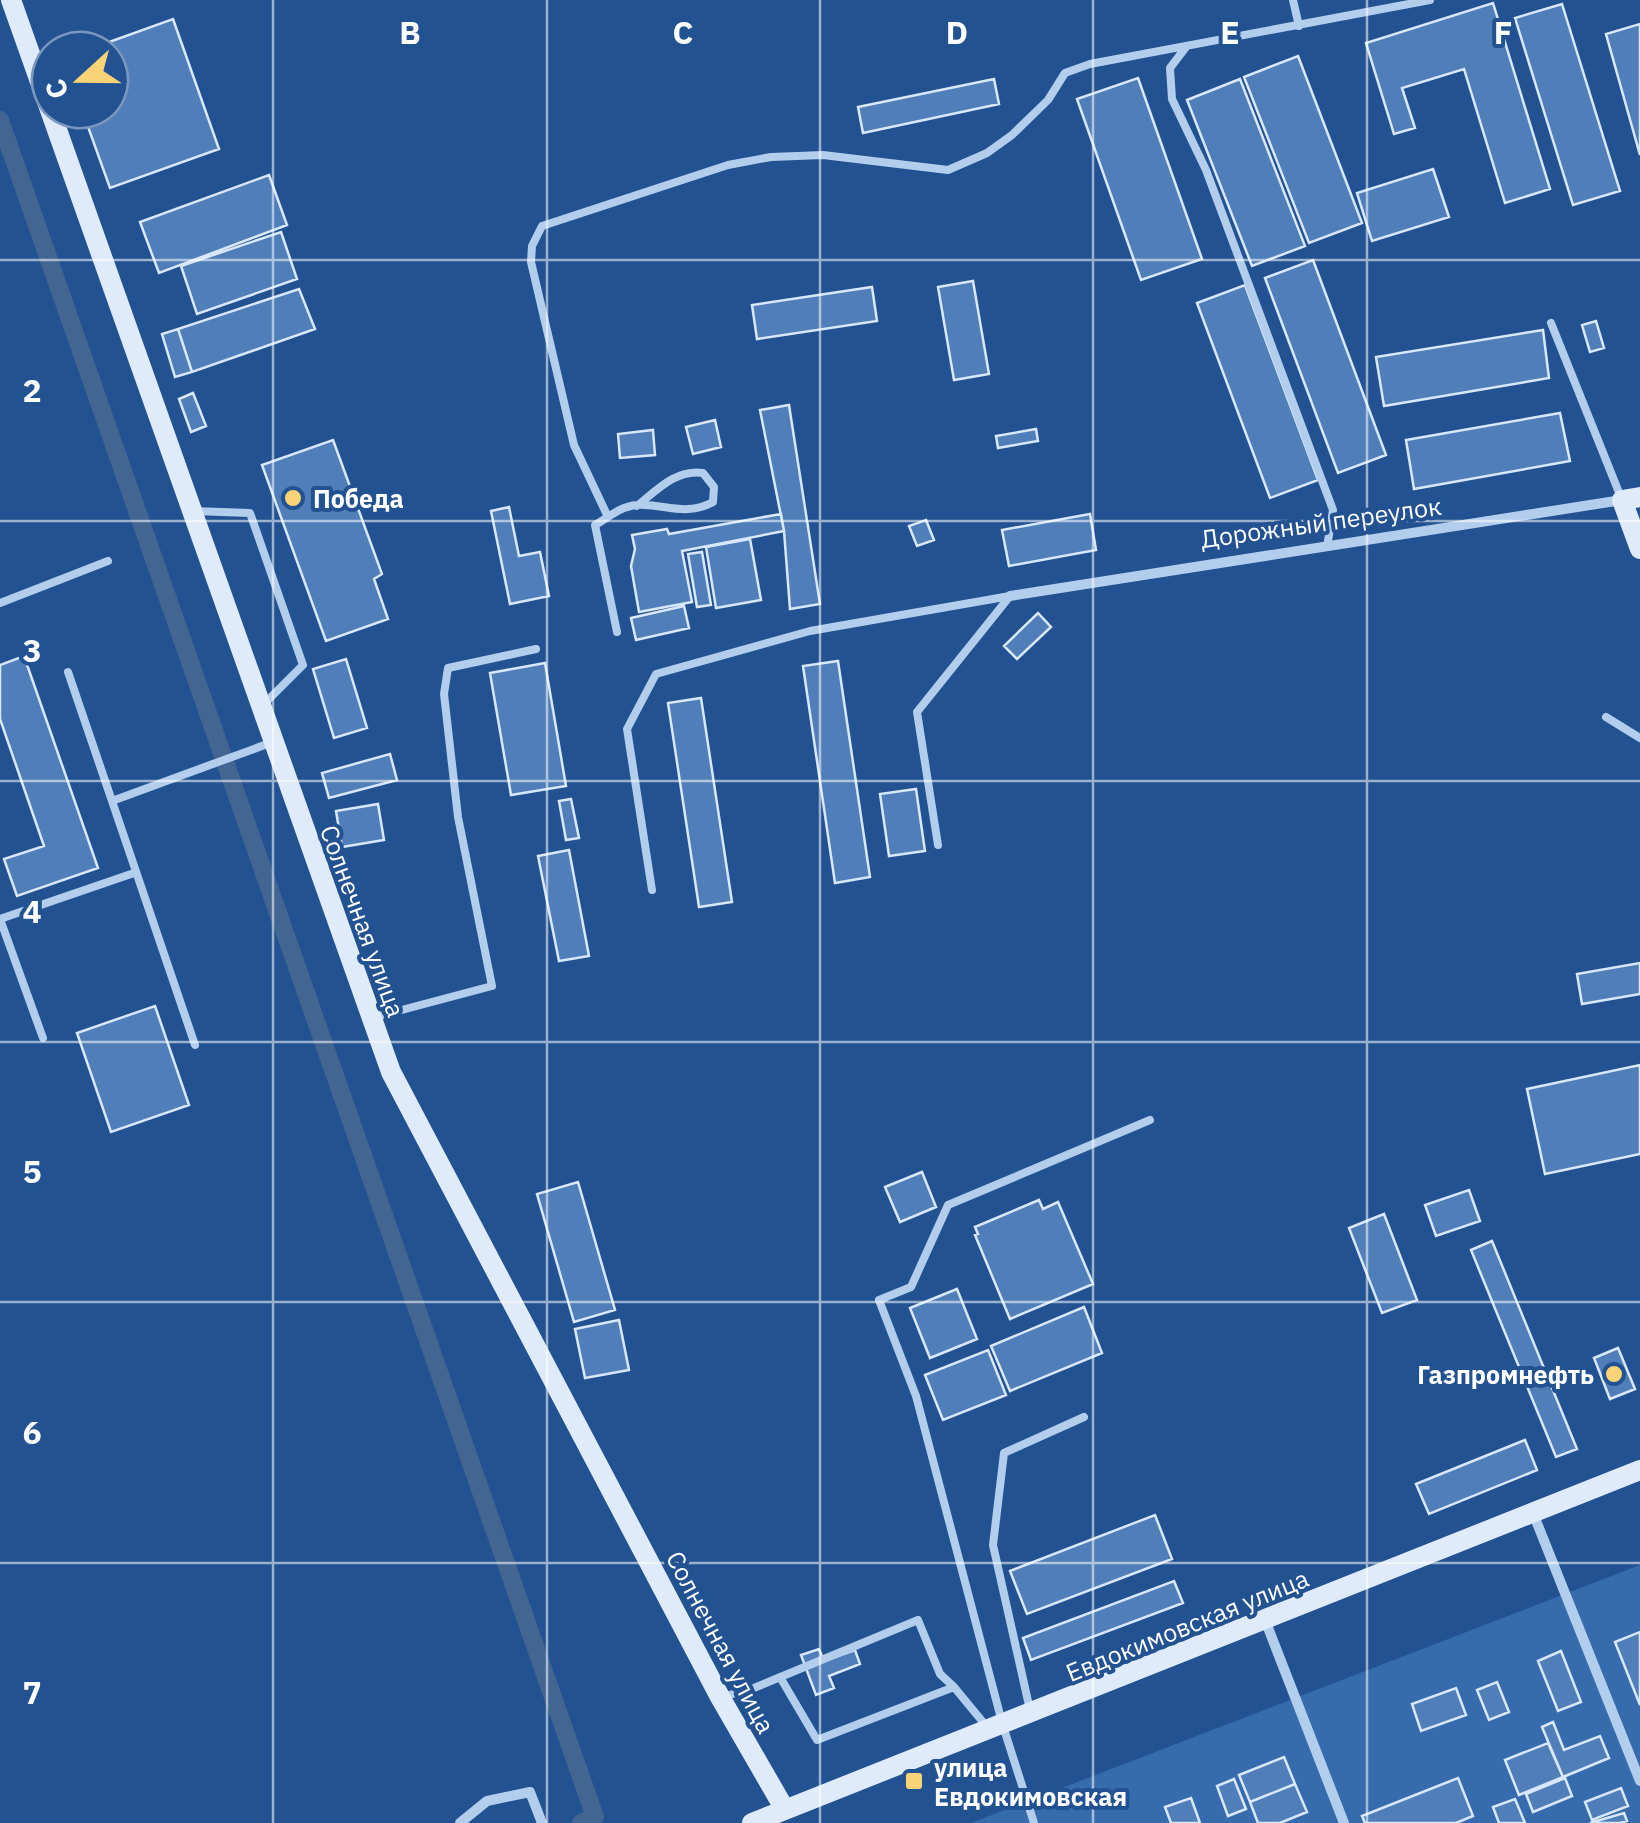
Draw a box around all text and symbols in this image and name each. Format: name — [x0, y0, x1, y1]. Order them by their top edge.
text: B — [399, 11, 421, 53]
text: C — [673, 11, 693, 53]
text: D — [946, 11, 968, 53]
text: E — [1220, 11, 1240, 53]
text: F — [1494, 11, 1512, 53]
north arrow — [30, 30, 130, 130]
text: С — [36, 74, 77, 104]
text: 2 — [22, 369, 42, 411]
place label: Победа — [313, 482, 404, 515]
marker: Победа — [282, 487, 304, 509]
street label: Дорожный переулок — [1198, 489, 1444, 555]
text: 3 — [22, 629, 42, 671]
street label: Солнечная улица — [313, 820, 413, 1022]
text: 4 — [22, 890, 42, 932]
text: 5 — [22, 1150, 42, 1192]
place label: Газпромнефть — [1417, 1358, 1594, 1391]
marker: Газпромнефть — [1603, 1363, 1625, 1385]
text: 6 — [22, 1411, 42, 1453]
street label: Солнечная улица — [659, 1545, 783, 1739]
street label: Евдокимовская улица — [1061, 1561, 1313, 1689]
text: 7 — [22, 1671, 42, 1713]
place label: улица Евдокимовская — [934, 1751, 1127, 1813]
marker: улица Евдокимовская — [903, 1770, 925, 1792]

